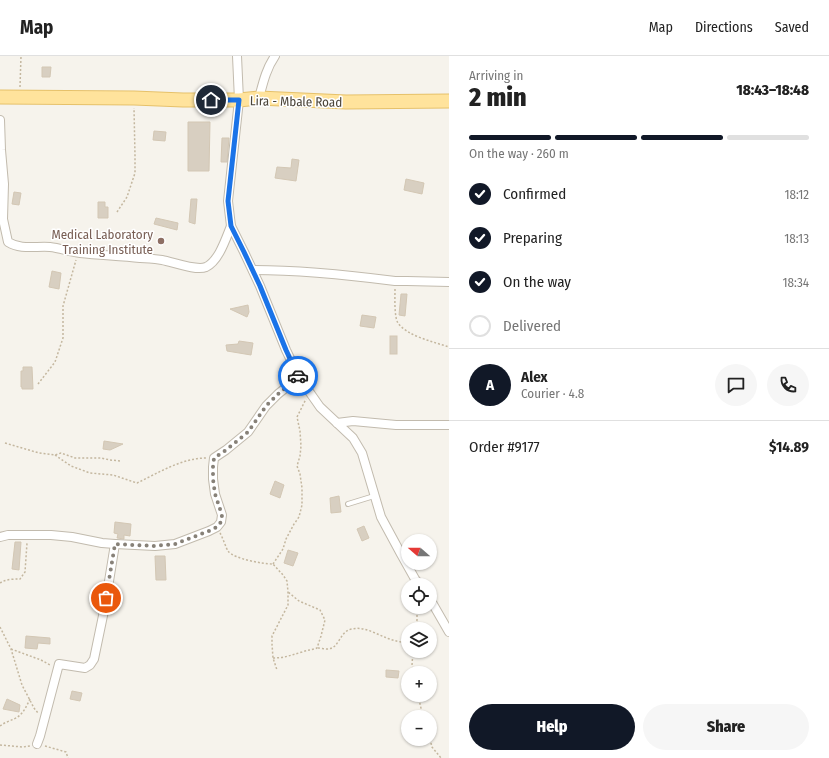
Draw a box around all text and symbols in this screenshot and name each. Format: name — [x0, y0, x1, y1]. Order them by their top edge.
text: Map — [20, 16, 53, 39]
text: Map — [649, 19, 673, 36]
text: Directions — [695, 19, 753, 36]
text: Saved — [775, 19, 809, 36]
text: Arriving in — [469, 68, 523, 83]
text: 18:43–18:48 — [736, 81, 809, 99]
text: 2 min — [469, 82, 527, 113]
pin — [194, 83, 228, 117]
icon: home — [200, 89, 222, 111]
street label: Lira - Mbale Road — [250, 93, 342, 110]
text: On the way · 260 m — [469, 146, 569, 161]
icon: check — [469, 183, 491, 205]
text: Confirmed — [503, 185, 566, 203]
text: 18:12 — [784, 187, 809, 202]
place label: Medical Laboratory Training Institute — [51, 227, 153, 257]
icon: check — [469, 227, 491, 249]
text: Preparing — [503, 229, 562, 247]
text: 18:13 — [784, 231, 809, 246]
marker: Medical Laboratory Training Institute — [156, 236, 166, 246]
icon: check — [469, 271, 491, 293]
text: On the way — [503, 273, 571, 291]
text: 18:34 — [782, 275, 809, 290]
text: Delivered — [503, 317, 561, 335]
courier — [278, 356, 318, 396]
button: chat — [715, 364, 757, 406]
button: phone — [767, 364, 809, 406]
icon: car — [287, 365, 309, 387]
text: Alex — [521, 368, 548, 386]
text: A — [486, 376, 494, 394]
text: Courier · 4.8 — [521, 386, 584, 401]
text: Order #9177 — [469, 438, 540, 456]
text: $14.89 — [769, 438, 809, 456]
north arrow — [401, 534, 437, 570]
map controls — [401, 534, 437, 746]
button: locate — [401, 578, 437, 614]
pin — [89, 581, 123, 615]
icon: bag — [95, 587, 117, 609]
button: layers — [401, 622, 437, 658]
button: + — [401, 666, 437, 702]
button: Help — [469, 704, 635, 750]
button: Share — [643, 704, 809, 750]
button: − — [401, 710, 437, 746]

